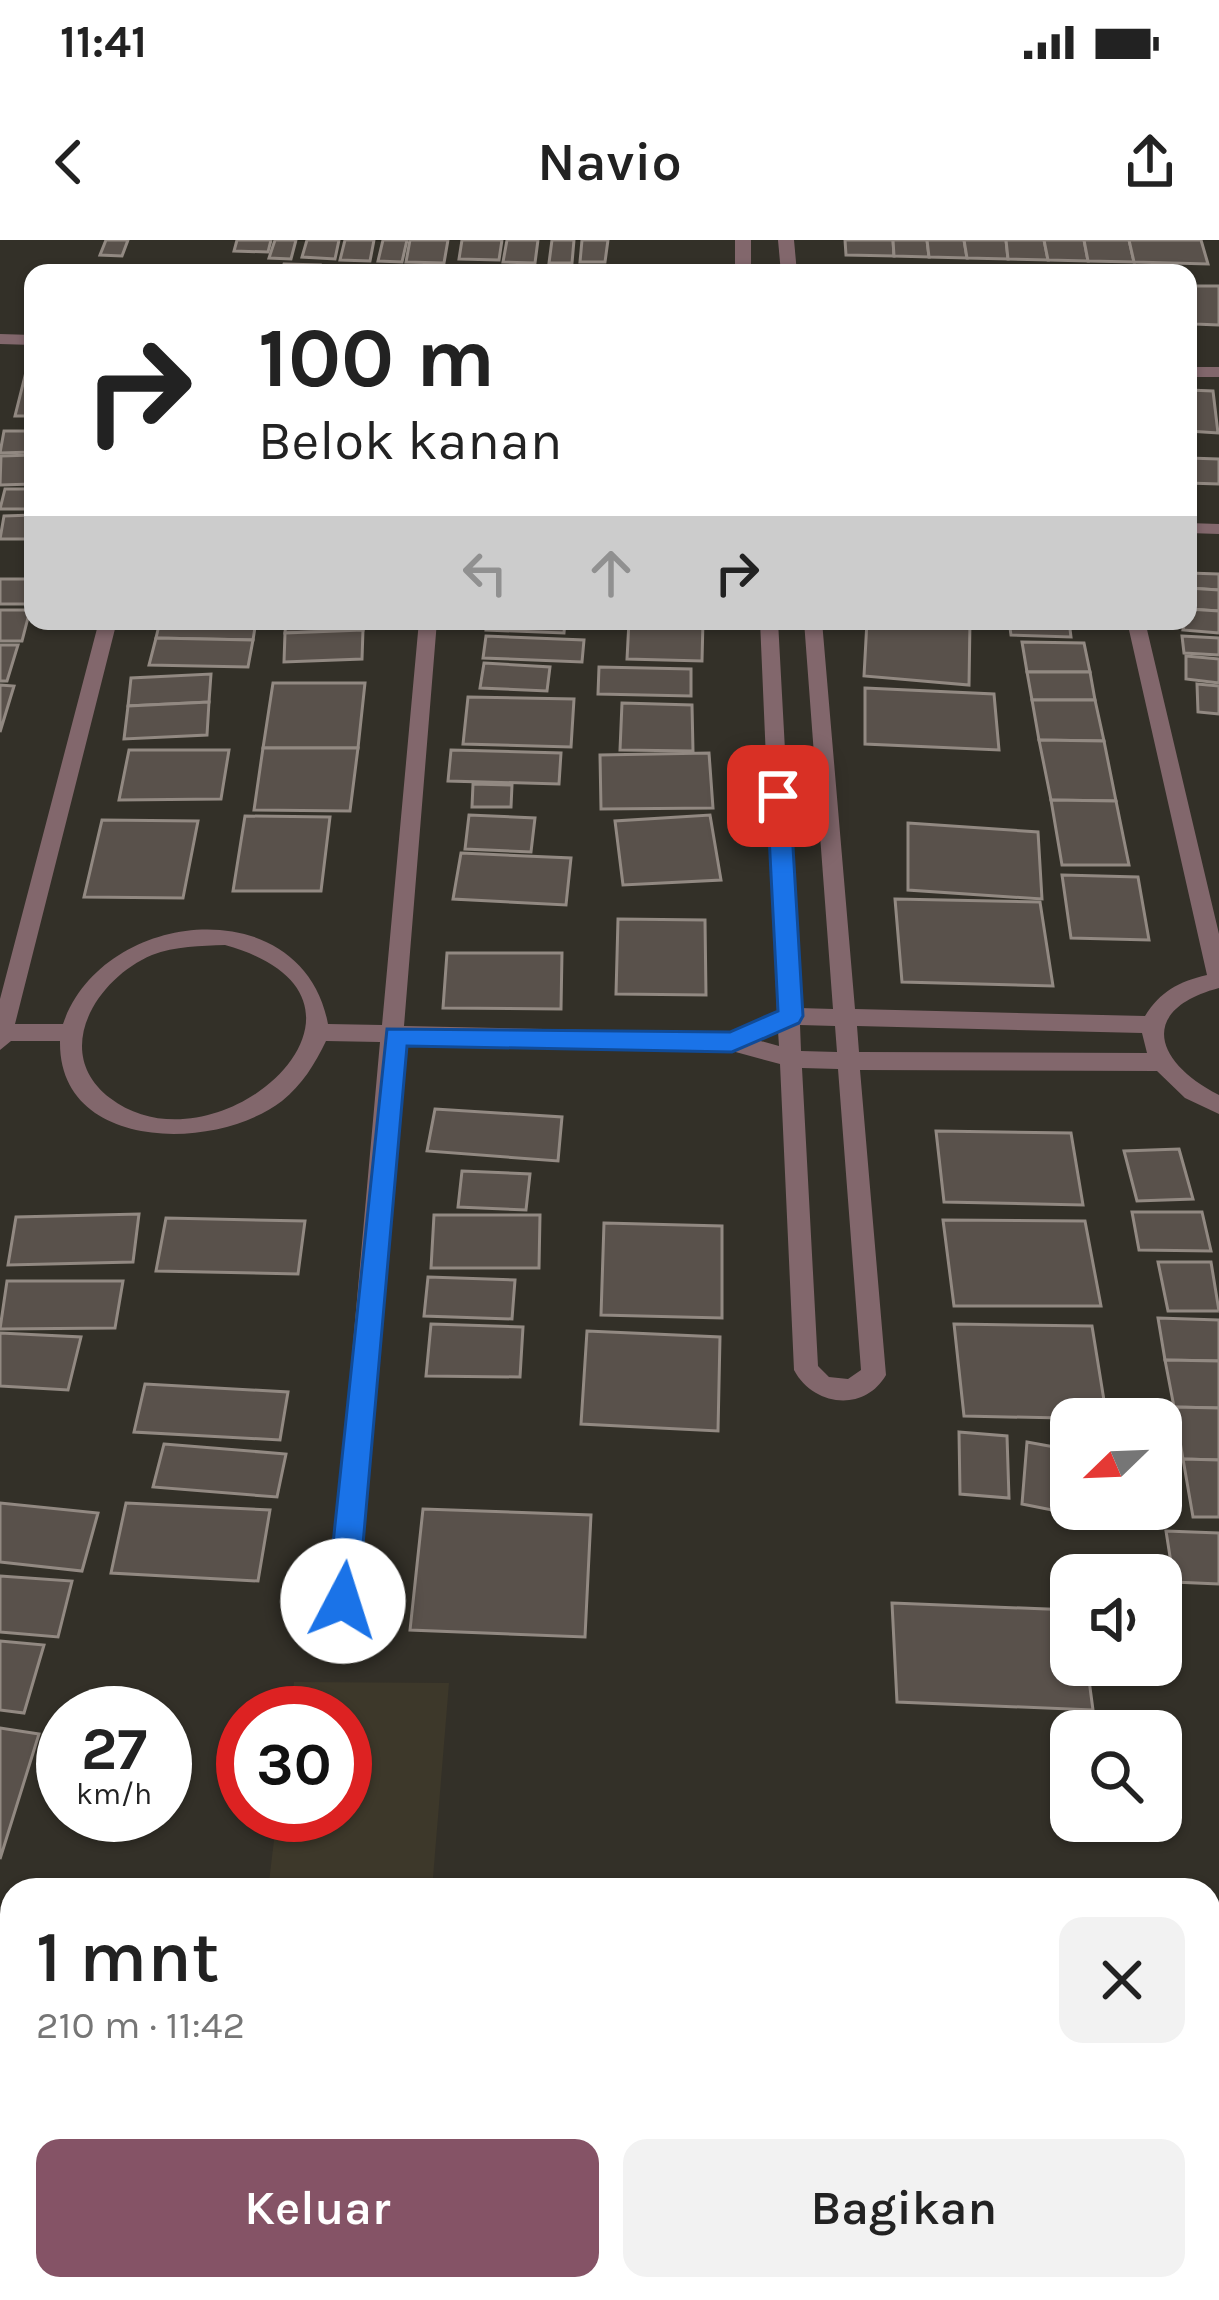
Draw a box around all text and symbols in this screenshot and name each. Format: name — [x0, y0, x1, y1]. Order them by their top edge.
text: 11:41 — [60, 16, 147, 68]
icon: back — [36, 129, 102, 195]
icon: share — [1117, 129, 1183, 195]
text: Navio — [537, 130, 682, 194]
text: 100 m — [258, 309, 495, 407]
icon: right — [60, 312, 216, 468]
text: Belok kanan — [258, 409, 562, 473]
icon: left — [452, 540, 518, 606]
icon: ahead — [578, 540, 644, 606]
icon: right — [704, 540, 770, 606]
pin — [727, 745, 829, 847]
icon: arrive — [745, 763, 811, 829]
north arrow — [1050, 1398, 1182, 1530]
map controls — [1050, 1398, 1182, 1842]
position arrow — [280, 1538, 406, 1664]
button: sound — [1050, 1554, 1182, 1686]
speed limit sign: 30 — [216, 1686, 372, 1842]
button: search — [1050, 1710, 1182, 1842]
text: 27 — [81, 1714, 147, 1784]
text: km/h — [76, 1776, 152, 1812]
text: 1 mnt — [36, 1915, 220, 1999]
button: close — [1059, 1917, 1185, 2043]
text: 210 m · 11:42 — [36, 2002, 245, 2048]
button: Keluar — [36, 2139, 599, 2277]
button: Bagikan — [623, 2139, 1185, 2277]

